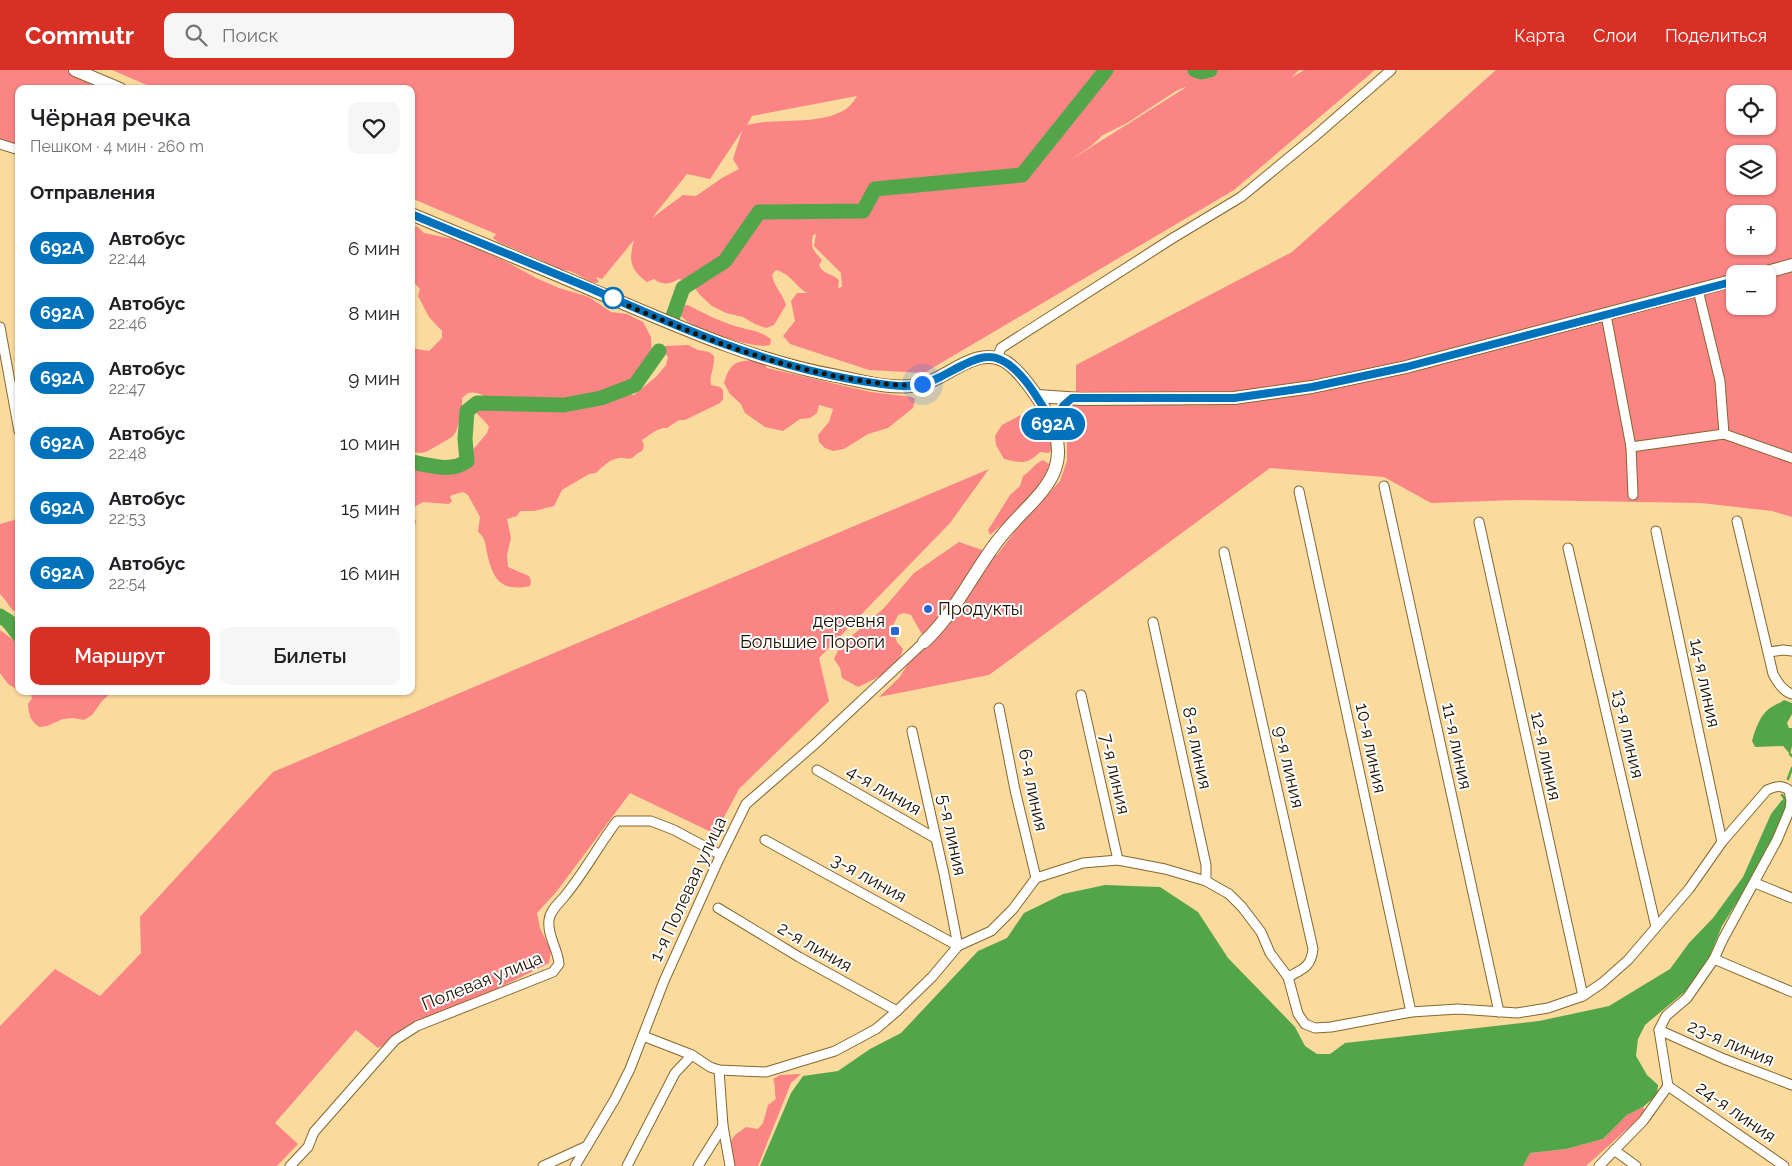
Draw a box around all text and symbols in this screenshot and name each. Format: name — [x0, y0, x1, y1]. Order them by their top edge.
search box — [164, 13, 514, 58]
text: Commutr — [25, 21, 134, 50]
icon: search — [182, 21, 210, 49]
text: Поиск — [222, 24, 278, 46]
text: Карта — [1514, 25, 1565, 46]
text: Слои — [1593, 25, 1637, 46]
text: Поделиться — [1665, 25, 1767, 46]
map controls — [1726, 85, 1776, 315]
button: locate — [1726, 85, 1776, 135]
button: heart — [348, 102, 400, 154]
text: Чёрная речка — [30, 103, 191, 132]
text: Пешком · 4 мин · 260 m — [30, 137, 204, 156]
button: layers — [1726, 145, 1776, 195]
text: Отправления — [30, 181, 155, 203]
button: + — [1726, 205, 1776, 255]
text: Автобус — [109, 227, 186, 249]
text: 692А — [40, 237, 84, 258]
text: 6 мин — [348, 237, 400, 259]
text: 22:44 — [109, 249, 146, 268]
button: − — [1726, 265, 1776, 315]
unlabelled marker — [602, 287, 624, 309]
text: Автобус — [109, 292, 186, 314]
text: 692А — [40, 302, 84, 323]
text: 8 мин — [348, 302, 400, 324]
text: 22:46 — [109, 314, 147, 333]
text: Автобус — [109, 357, 186, 379]
text: 692А — [40, 367, 84, 388]
text: 9 мин — [348, 367, 400, 389]
your location — [910, 372, 935, 397]
text: 22:47 — [109, 379, 146, 398]
line badge: 692А — [1018, 408, 1088, 440]
text: 692А — [1031, 413, 1075, 434]
text: Автобус — [109, 422, 186, 444]
text: 692А — [40, 432, 84, 453]
text: 10 мин — [340, 432, 400, 454]
text: 22:48 — [109, 444, 147, 463]
text: Автобус — [109, 487, 186, 509]
text: 692А — [40, 497, 84, 518]
text: 15 мин — [341, 497, 400, 519]
text: 22:53 — [109, 509, 146, 528]
text: Автобус — [109, 552, 186, 574]
text: 692А — [40, 562, 84, 583]
text: 16 мин — [340, 562, 400, 584]
text: 22:54 — [109, 574, 146, 593]
place label: Продукты — [938, 598, 1023, 619]
marker: Продукты — [922, 603, 934, 615]
place label: деревня Большие Пороги — [740, 610, 885, 652]
marker: деревня Большие Пороги — [889, 625, 901, 637]
button: Маршрут — [30, 627, 210, 685]
button: Билеты — [220, 627, 400, 685]
street label: 14-я линия — [1686, 636, 1725, 729]
street label: 13-я линия — [1608, 688, 1649, 780]
street label: 10-я линия — [1352, 701, 1391, 795]
street label: 11-я линия — [1438, 701, 1477, 791]
street label: 8-я линия — [1179, 705, 1216, 791]
street label: 12-я линия — [1527, 710, 1566, 802]
street label: 9-я линия — [1270, 724, 1309, 810]
street label: 7-я линия — [1096, 732, 1135, 816]
street label: 6-я линия — [1015, 747, 1052, 833]
street label: 4-я линия — [843, 760, 925, 819]
street label: 5-я линия — [934, 792, 971, 878]
street label: 1-я Полевая улица — [645, 813, 730, 964]
street label: 3-я линия — [828, 848, 910, 907]
street label: 2-я линия — [774, 917, 856, 976]
street label: Полевая улица — [418, 947, 545, 1014]
street label: 23-я линия — [1685, 1015, 1778, 1070]
street label: 24-я линия — [1693, 1077, 1780, 1147]

